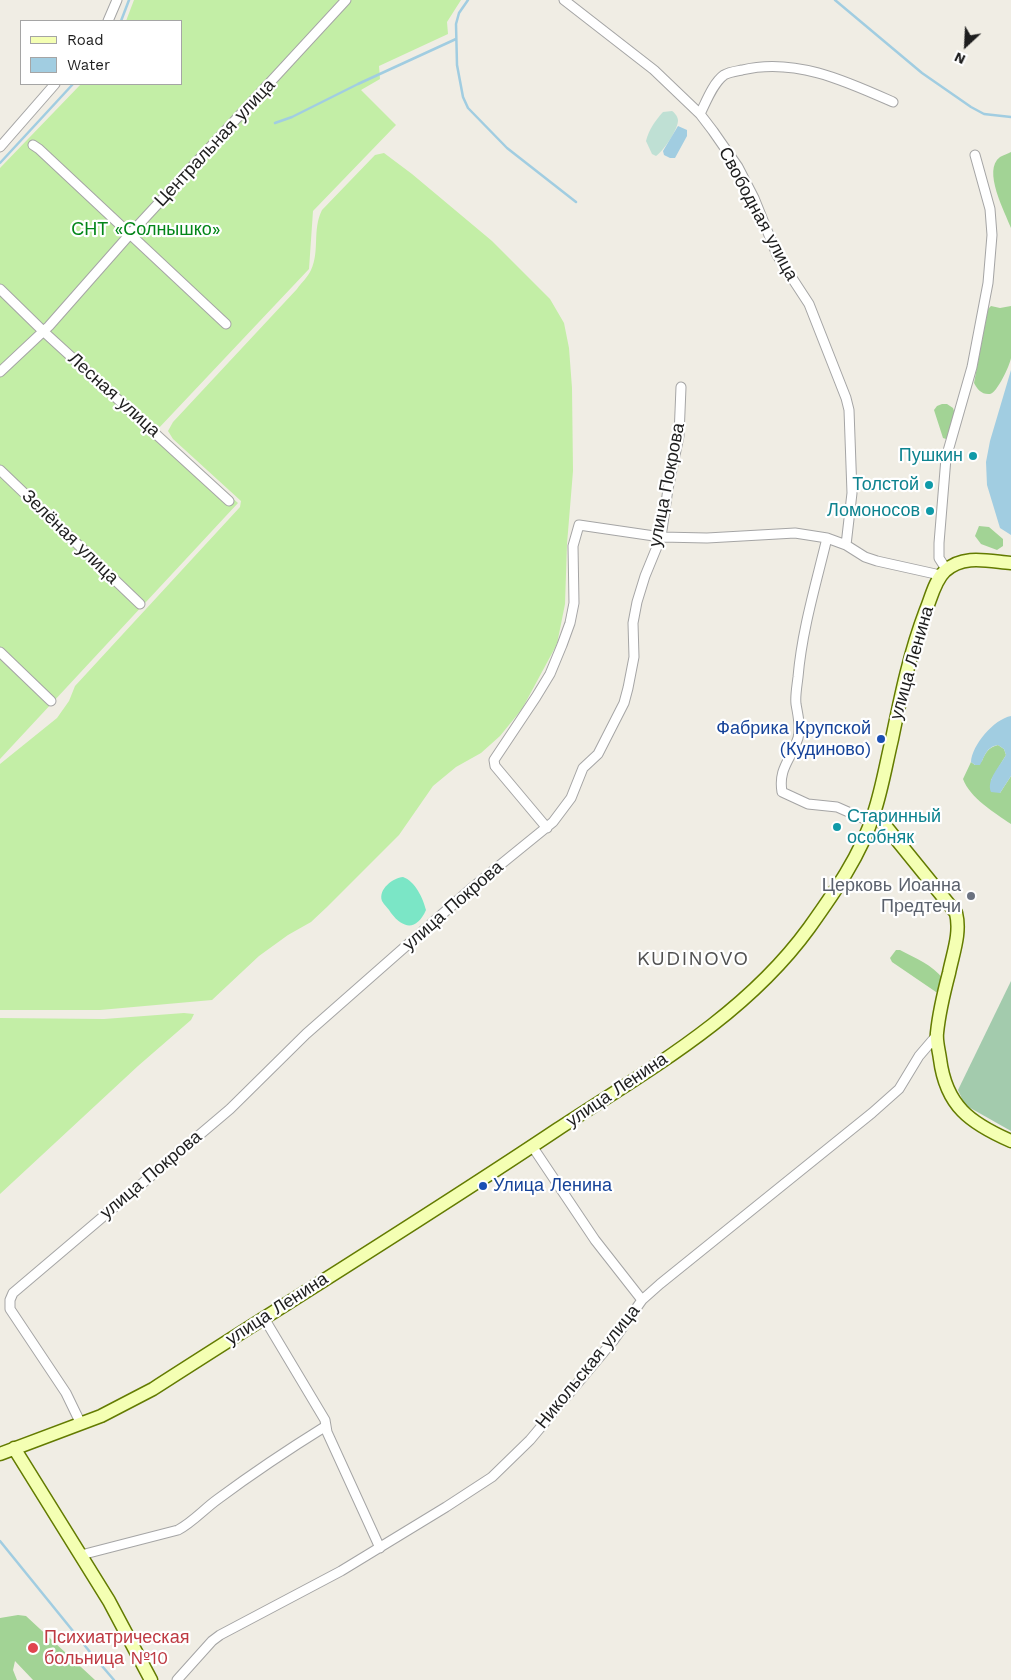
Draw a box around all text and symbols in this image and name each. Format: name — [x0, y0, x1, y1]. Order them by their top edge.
legend — [20, 20, 182, 85]
north arrow — [941, 20, 991, 70]
text: Road — [67, 31, 104, 49]
text: N — [952, 49, 968, 68]
text: Water — [67, 56, 110, 74]
street label: Центральная улица — [150, 75, 280, 211]
street label: Свободная улица — [714, 144, 802, 284]
park label: СНТ «Солнышко» — [71, 219, 221, 241]
street label: Лесная улица — [64, 348, 164, 442]
street label: улица Покрова — [644, 421, 690, 549]
place label: Пушкин — [899, 445, 963, 467]
marker: Пушкин — [967, 450, 979, 462]
place label: Толстой — [852, 474, 919, 496]
marker: Толстой — [923, 479, 935, 491]
street label: Зелёная улица — [17, 485, 123, 589]
place label: Ломоносов — [827, 500, 920, 522]
marker: Ломоносов — [924, 505, 936, 517]
street label: улица Ленина — [885, 604, 939, 722]
place label: Фабрика Крупской (Кудиново) — [716, 718, 871, 761]
marker: Фабрика Крупской (Кудиново) — [875, 733, 887, 745]
place label: Старинный особняк — [847, 806, 941, 849]
marker: Старинный особняк — [831, 821, 843, 833]
street label: улица Покрова — [398, 857, 508, 955]
place label: Церковь Иоанна Предтечи — [822, 875, 961, 918]
marker: Церковь Иоанна Предтечи — [965, 890, 977, 902]
district label: KUDINOVO — [636, 947, 750, 971]
street label: улица Ленина — [562, 1048, 672, 1132]
street label: улица Покрова — [96, 1126, 206, 1224]
place label: Улица Ленина — [493, 1175, 612, 1197]
marker: Улица Ленина — [477, 1180, 489, 1192]
street label: улица Ленина — [222, 1268, 332, 1350]
street label: Никольская улица — [531, 1301, 645, 1433]
place label: Психиатрическая больница №10 — [44, 1627, 189, 1670]
marker: Психиатрическая больница №10 — [26, 1641, 40, 1655]

